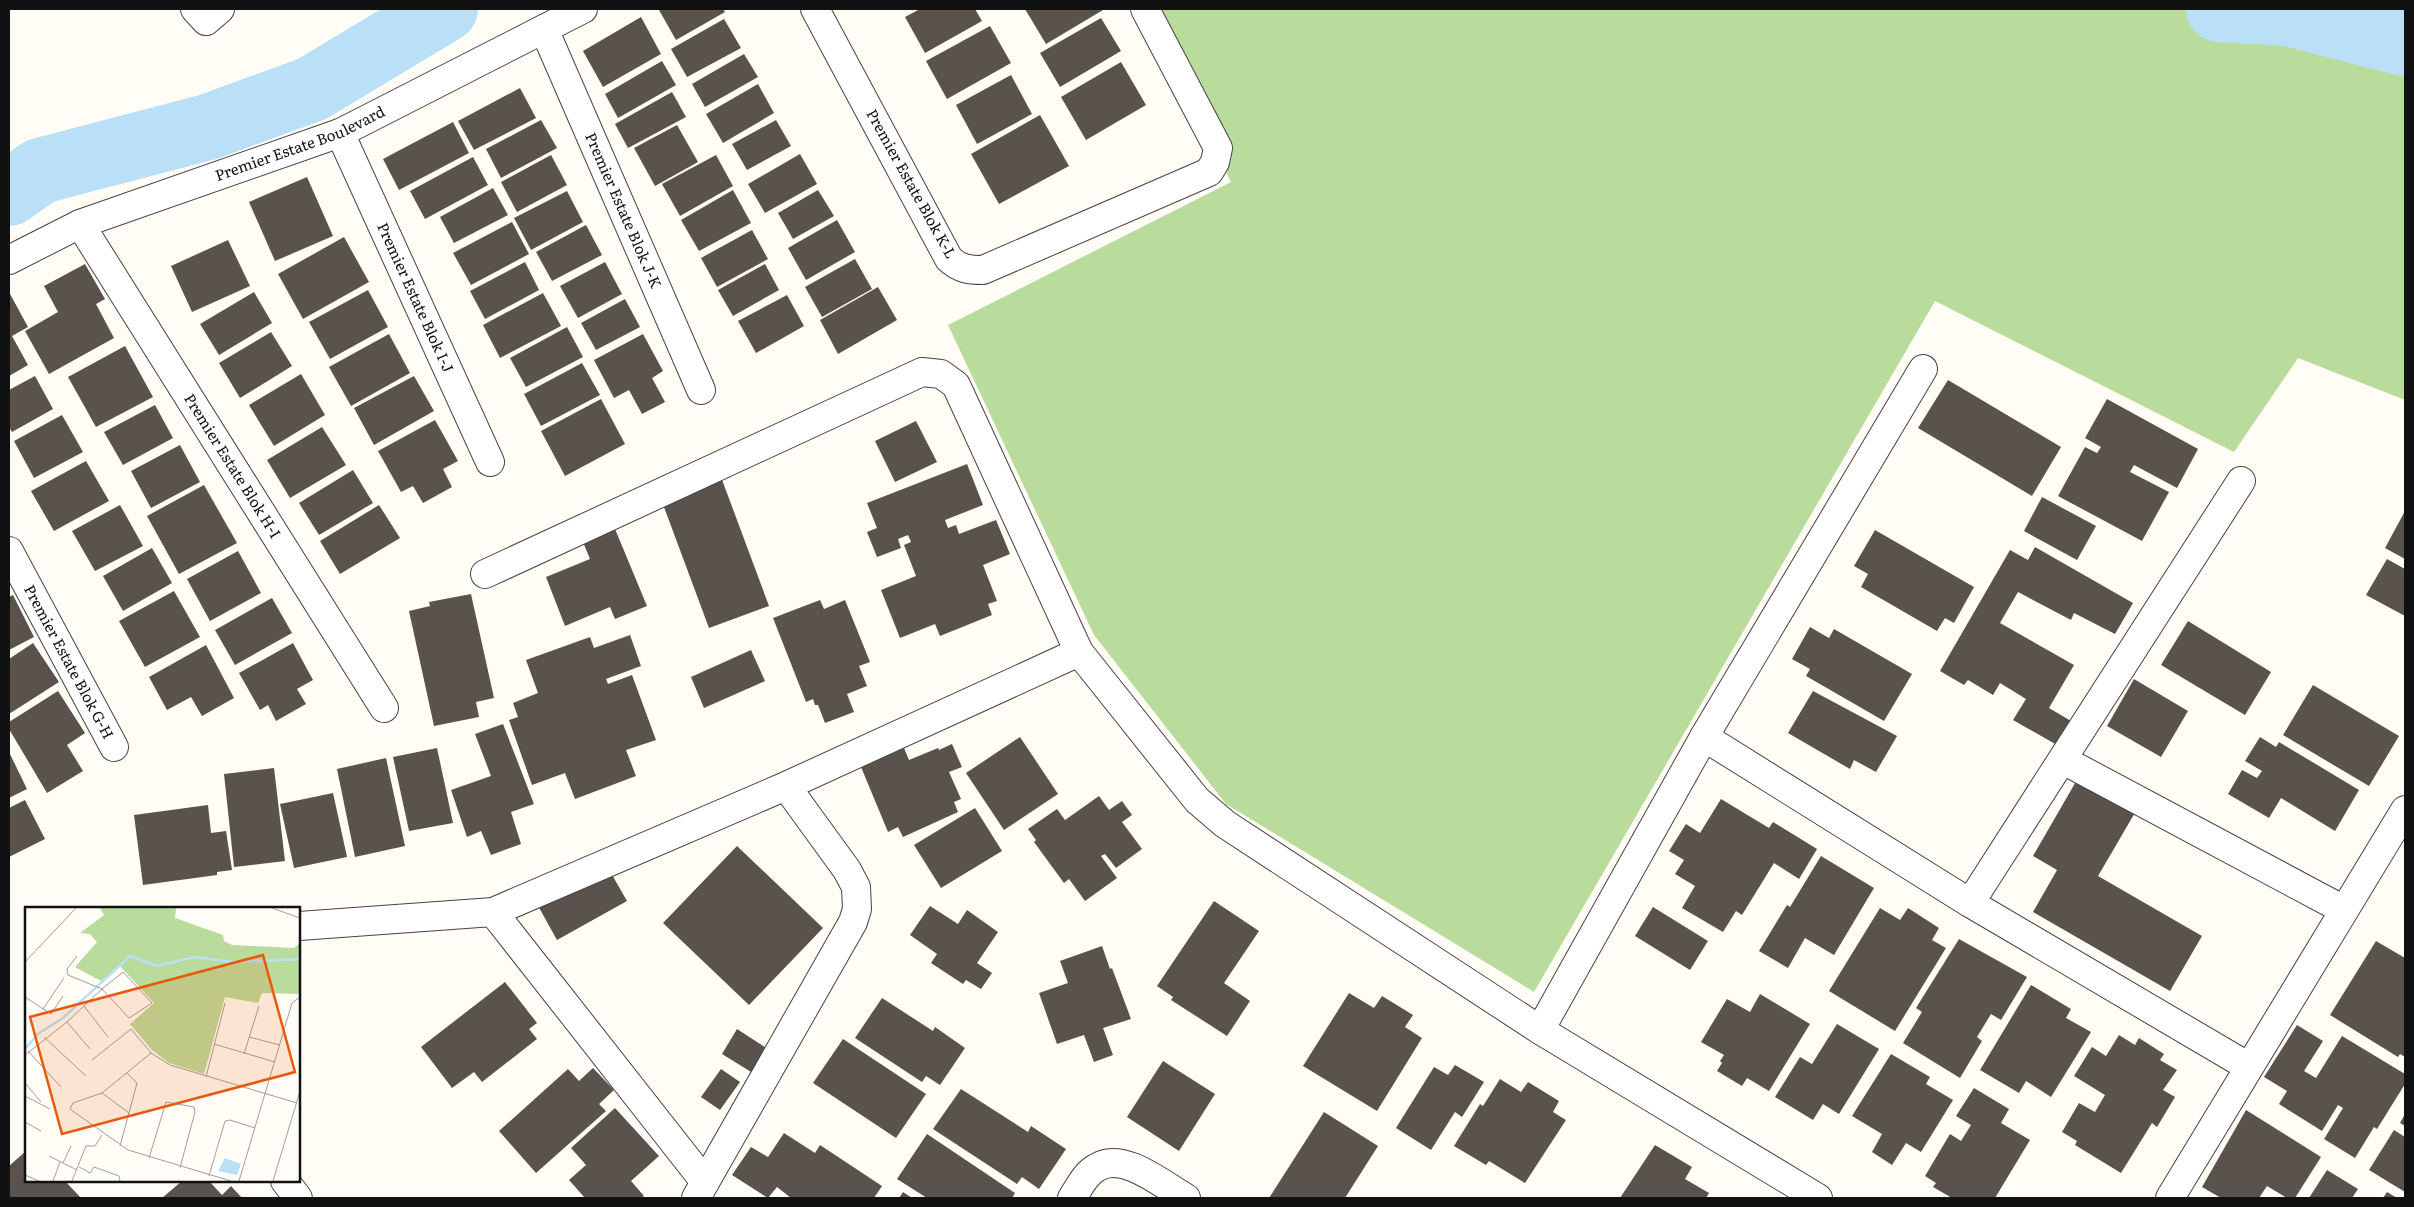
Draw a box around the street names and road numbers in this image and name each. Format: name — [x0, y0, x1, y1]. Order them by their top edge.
street label: Premier Estate Boulevard — [212, 99, 389, 186]
street label: Premier Estate Blok K-L — [861, 104, 963, 262]
street label: Premier Estate Blok J-K — [580, 128, 669, 292]
street label: Premier Estate Blok I-J — [372, 218, 461, 376]
street label: Premier Estate Blok H-I — [179, 389, 288, 542]
street label: Premier Estate Blok G-H — [19, 580, 121, 743]

